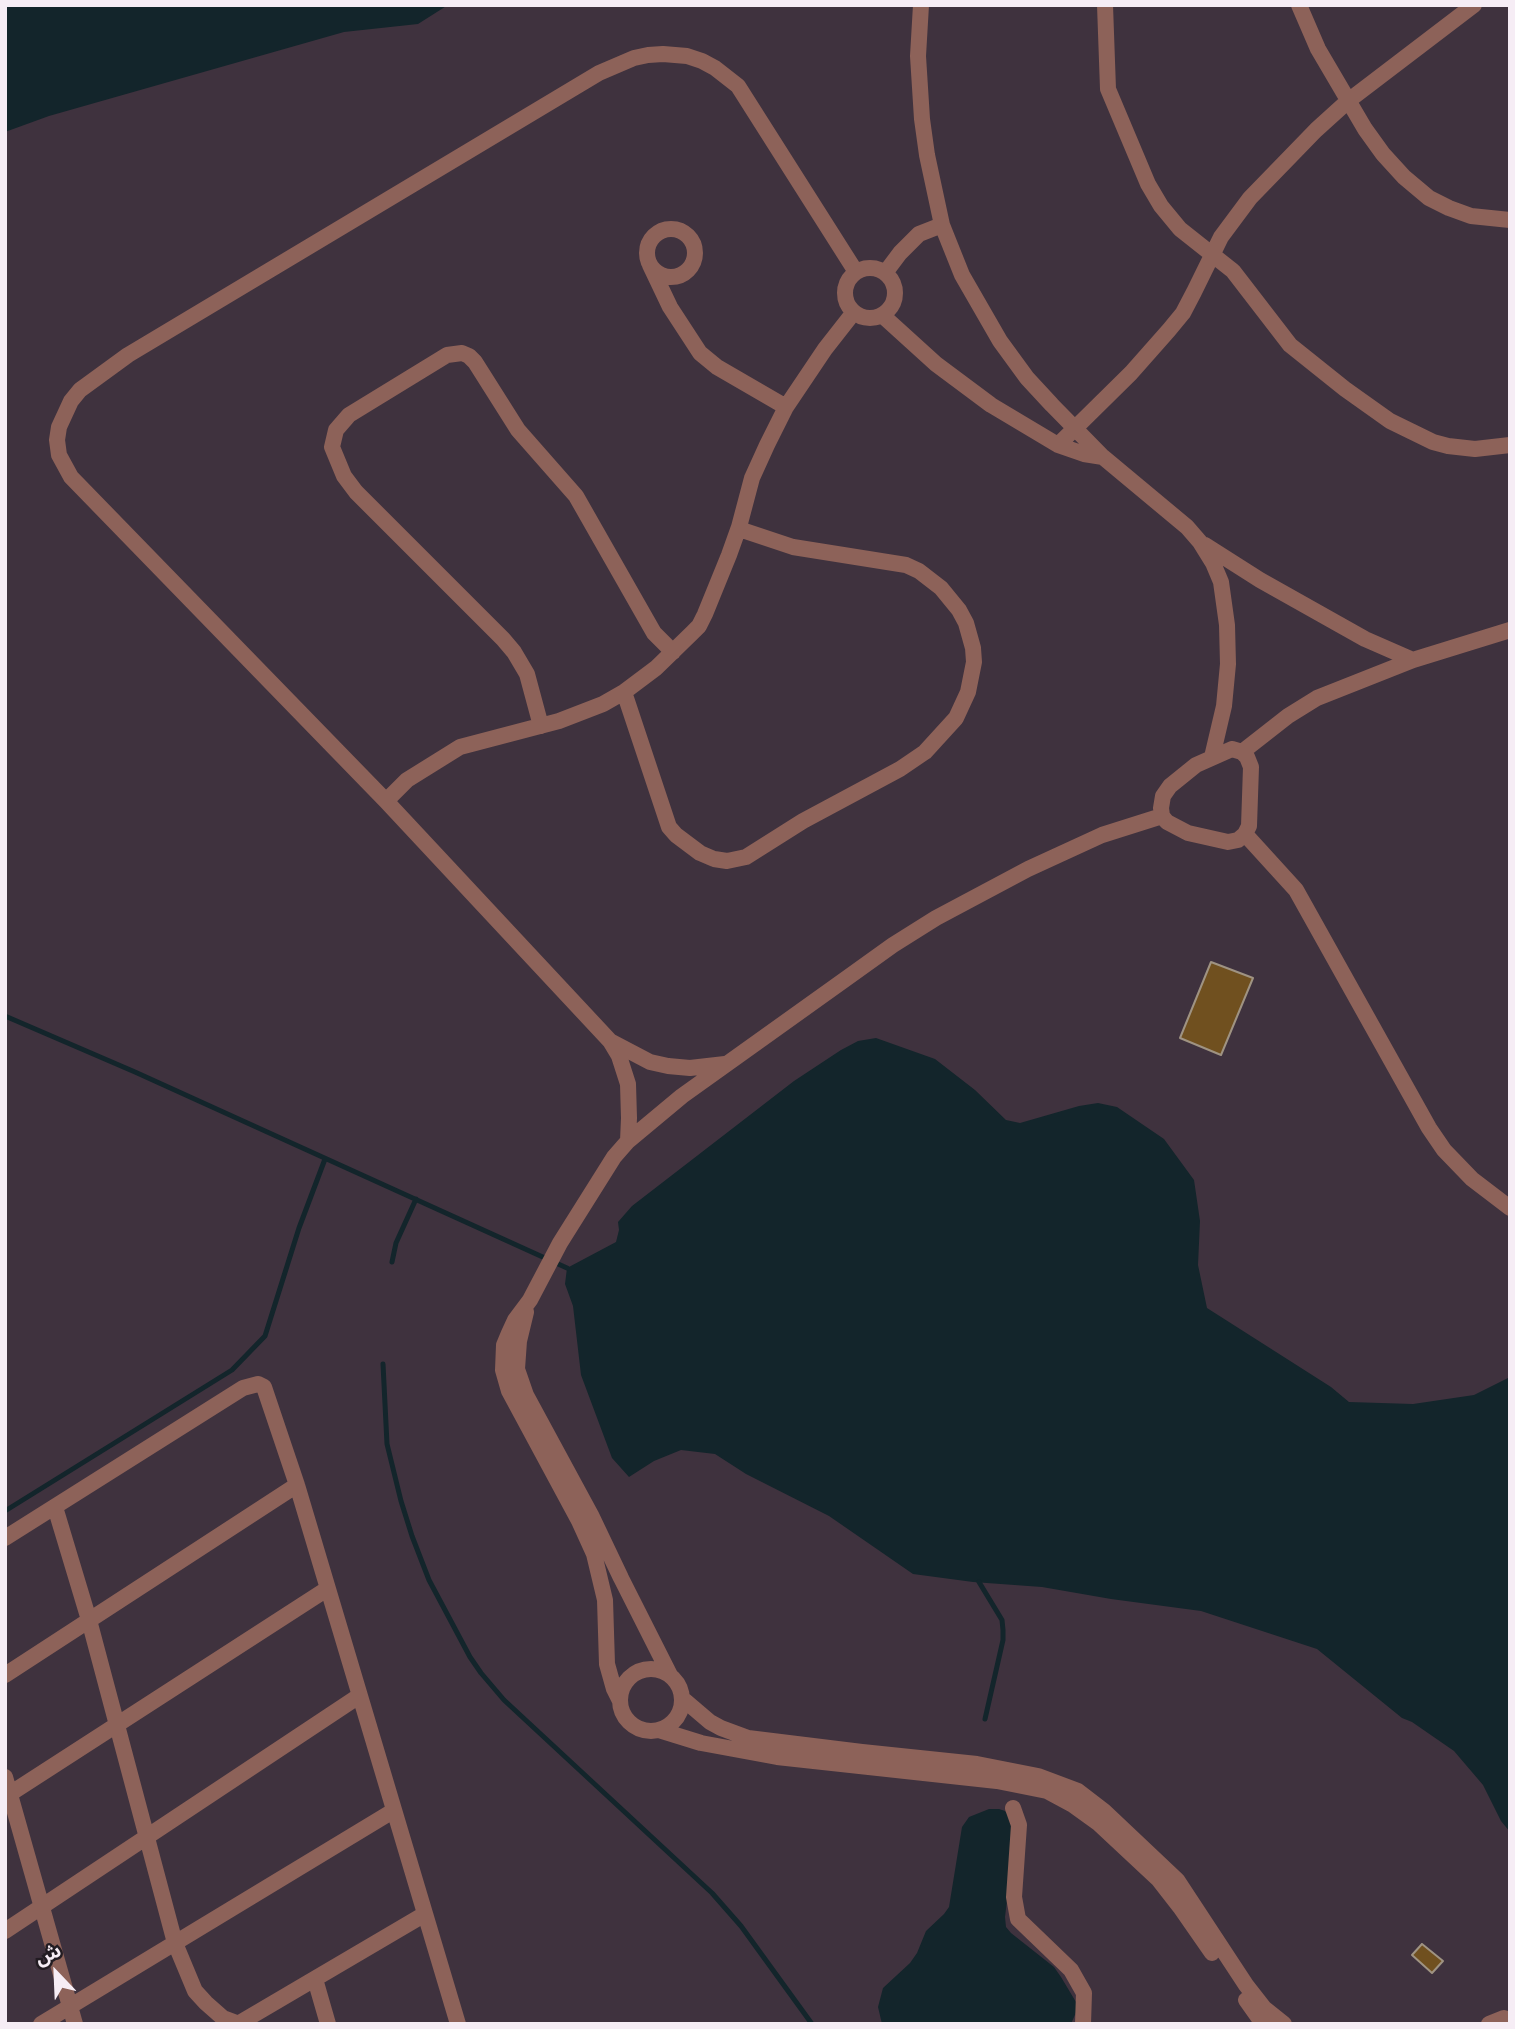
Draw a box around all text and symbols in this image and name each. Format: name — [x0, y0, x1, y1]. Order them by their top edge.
north arrow — [21, 1938, 91, 2008]
text: ش — [32, 1938, 64, 1969]

